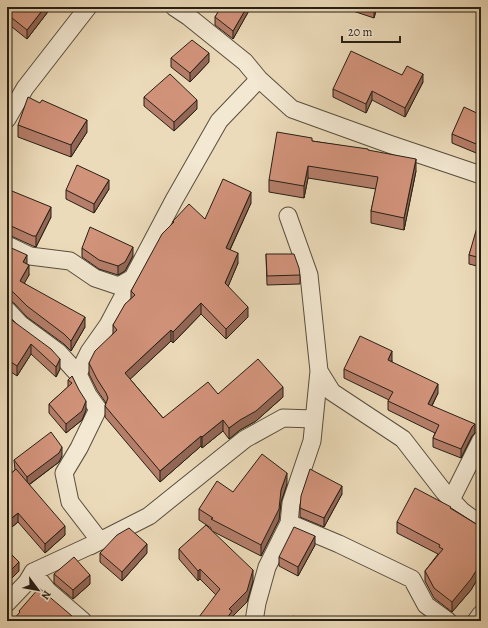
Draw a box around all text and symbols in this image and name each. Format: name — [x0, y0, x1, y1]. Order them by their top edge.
scale bar — [342, 18, 400, 44]
text: 20 m — [348, 24, 372, 40]
north arrow — [18, 570, 58, 610]
text: N — [38, 588, 55, 602]

